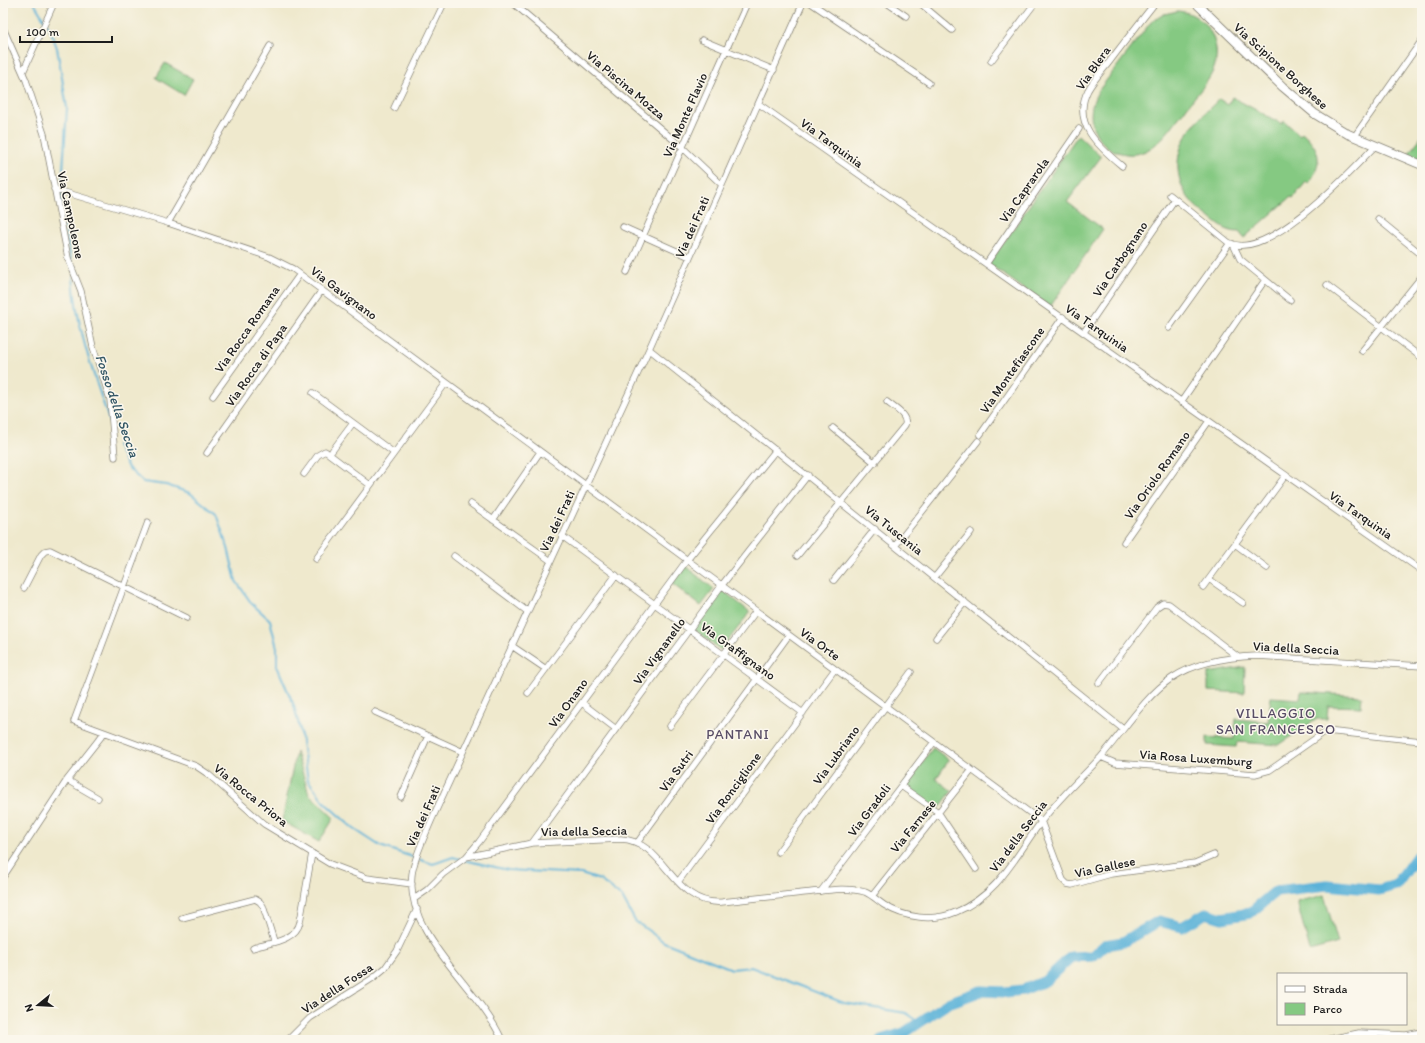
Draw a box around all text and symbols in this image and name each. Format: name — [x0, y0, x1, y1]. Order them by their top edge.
scale bar — [20, 18, 112, 44]
street label: Via Scipione Borghese — [1231, 20, 1331, 112]
text: 100 m — [26, 25, 59, 39]
street label: Via Blera — [1072, 43, 1114, 93]
street label: Via Piscina Mozza — [584, 48, 669, 122]
street label: Via Monte Flavio — [660, 70, 711, 160]
street label: Via Tarquinia — [798, 115, 867, 171]
street label: Via Caprarola — [996, 154, 1052, 225]
street label: Via Campoleone — [54, 170, 88, 260]
street label: Via dei Frati — [672, 194, 712, 260]
street label: Via Carbognano — [1089, 218, 1151, 300]
street label: Via Gavignano — [308, 263, 381, 323]
street label: Via Rocca Romana — [211, 282, 283, 376]
street label: Via Tarquinia — [1062, 301, 1132, 356]
street label: Via Rocca di Papa — [222, 320, 290, 409]
street label: Via Montefiascone — [977, 324, 1047, 416]
water label: Fosso della Seccia — [91, 352, 143, 460]
street label: Via Oriolo Romano — [1121, 428, 1193, 522]
street label: Via dei Frati — [536, 488, 578, 554]
street label: Via Tarquinia — [1326, 488, 1396, 543]
street label: Via Tuscania — [862, 502, 926, 558]
street label: Via Vignanello — [630, 614, 689, 687]
street label: Via Graffignano — [698, 619, 779, 683]
street label: Via Orte — [797, 624, 843, 664]
street label: Via della Seccia — [1252, 638, 1340, 658]
street label: Via Onano — [545, 675, 591, 731]
district label: VILLAGGIO SAN FRANCESCO — [1216, 705, 1336, 738]
street label: Via Lubriano — [810, 722, 863, 788]
district label: PANTANI — [706, 726, 770, 743]
street label: Via Sutri — [656, 747, 696, 795]
street label: Via Rosa Luxemburg — [1139, 747, 1253, 769]
street label: Via Ronciglione — [702, 749, 764, 827]
street label: Via Rocca Priora — [211, 760, 291, 830]
street label: Via Gradoli — [844, 781, 894, 839]
street label: Via dei Frati — [403, 783, 443, 849]
street label: Via Farnese — [887, 796, 939, 856]
street label: Via della Seccia — [986, 797, 1050, 875]
street label: Via della Seccia — [541, 823, 628, 839]
street label: Via Gallese — [1073, 853, 1137, 881]
street label: Via della Fossa — [298, 959, 376, 1017]
legend — [1277, 973, 1407, 1025]
text: Strada — [1313, 982, 1348, 996]
north arrow — [18, 985, 58, 1025]
text: N — [22, 1002, 36, 1013]
text: Parco — [1313, 1002, 1342, 1016]

